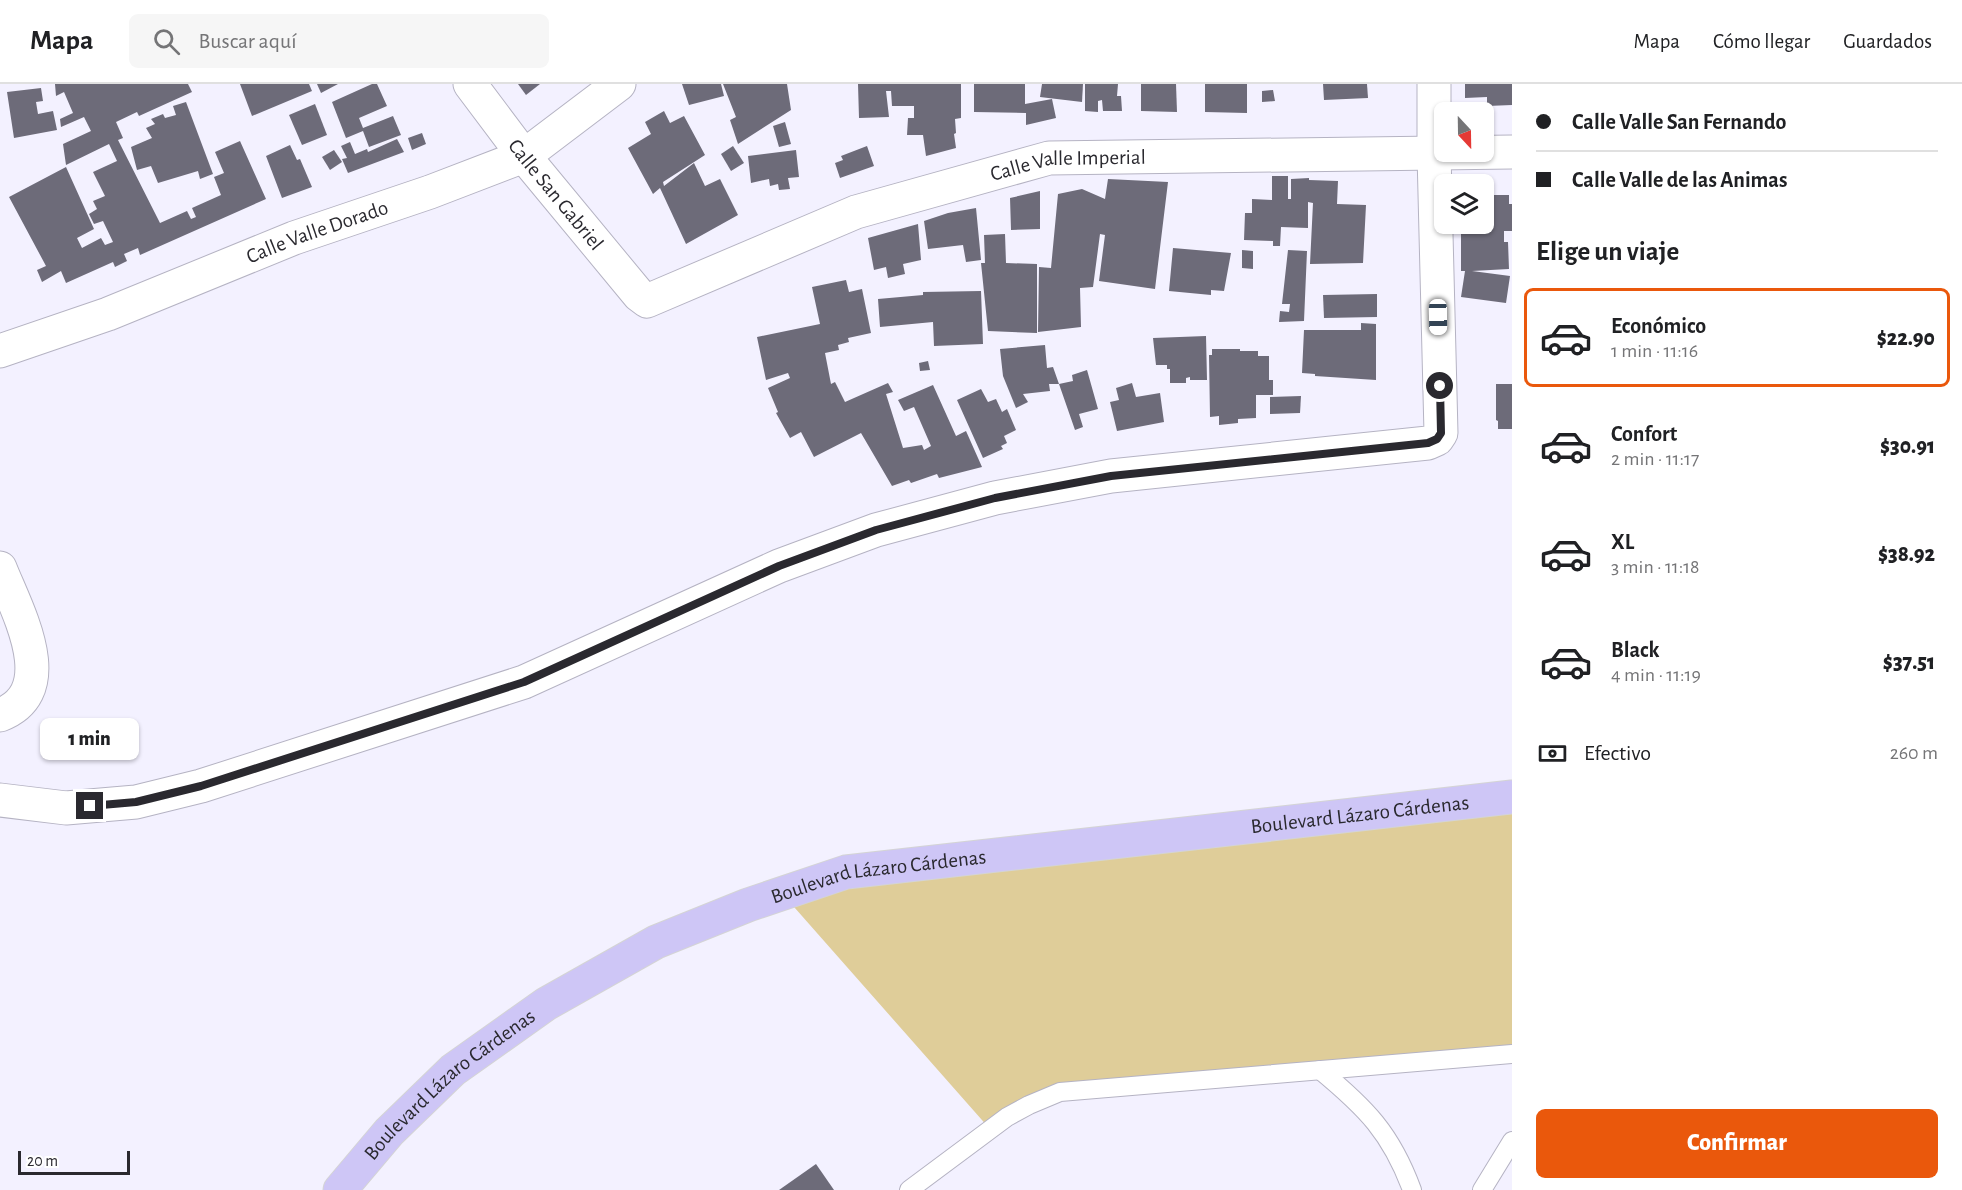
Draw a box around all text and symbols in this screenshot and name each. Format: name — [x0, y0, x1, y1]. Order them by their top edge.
search box — [129, 14, 549, 68]
icon: search — [150, 25, 183, 58]
text: Mapa — [30, 27, 93, 55]
text: Buscar aquí — [198, 30, 297, 52]
text: Mapa — [1634, 31, 1680, 52]
text: Cómo llegar — [1713, 31, 1810, 52]
text: Guardados — [1843, 31, 1932, 52]
north arrow — [1434, 102, 1494, 162]
map controls — [1434, 102, 1494, 234]
text: Calle Valle San Fernando — [1572, 111, 1786, 133]
street label: Calle San Gabriel — [504, 135, 607, 254]
street label: Calle Valle Imperial — [988, 147, 1146, 185]
text: Calle Valle de las Animas — [1572, 169, 1787, 191]
button: layers — [1434, 174, 1494, 234]
street label: Calle Valle Dorado — [243, 197, 391, 267]
text: Elige un viaje — [1536, 238, 1679, 265]
car — [1429, 299, 1447, 335]
icon: car — [1539, 311, 1593, 365]
text: Económico — [1611, 315, 1706, 337]
text: $22.90 — [1877, 327, 1935, 349]
text: 1 min · 11:16 — [1611, 341, 1698, 361]
route start — [1426, 372, 1453, 399]
icon: car — [1539, 419, 1593, 473]
text: Confort — [1611, 423, 1677, 445]
text: $30.91 — [1880, 435, 1935, 457]
text: 2 min · 11:17 — [1611, 449, 1699, 469]
icon: car — [1539, 527, 1593, 581]
text: XL — [1611, 531, 1634, 553]
text: $38.92 — [1878, 543, 1935, 565]
text: 3 min · 11:18 — [1611, 557, 1700, 577]
icon: car — [1539, 635, 1593, 689]
text: Black — [1611, 639, 1659, 661]
text: $37.51 — [1883, 651, 1935, 673]
text: 4 min · 11:19 — [1611, 665, 1701, 685]
callout: 1 min — [40, 719, 140, 761]
text: 1 min — [68, 729, 111, 749]
icon: cash — [1536, 737, 1569, 770]
text: Efectivo — [1584, 742, 1651, 764]
text: 260 m — [1890, 743, 1938, 763]
route end — [76, 792, 103, 819]
street label: Boulevard Lázaro Cárdenas — [1250, 792, 1470, 837]
street label: Boulevard Lázaro Cárdenas — [768, 846, 987, 908]
street label: Boulevard Lázaro Cárdenas — [360, 1005, 539, 1164]
button: Confirmar — [1536, 1109, 1938, 1178]
scale bar — [18, 1148, 130, 1176]
text: 20 m — [27, 1153, 58, 1169]

